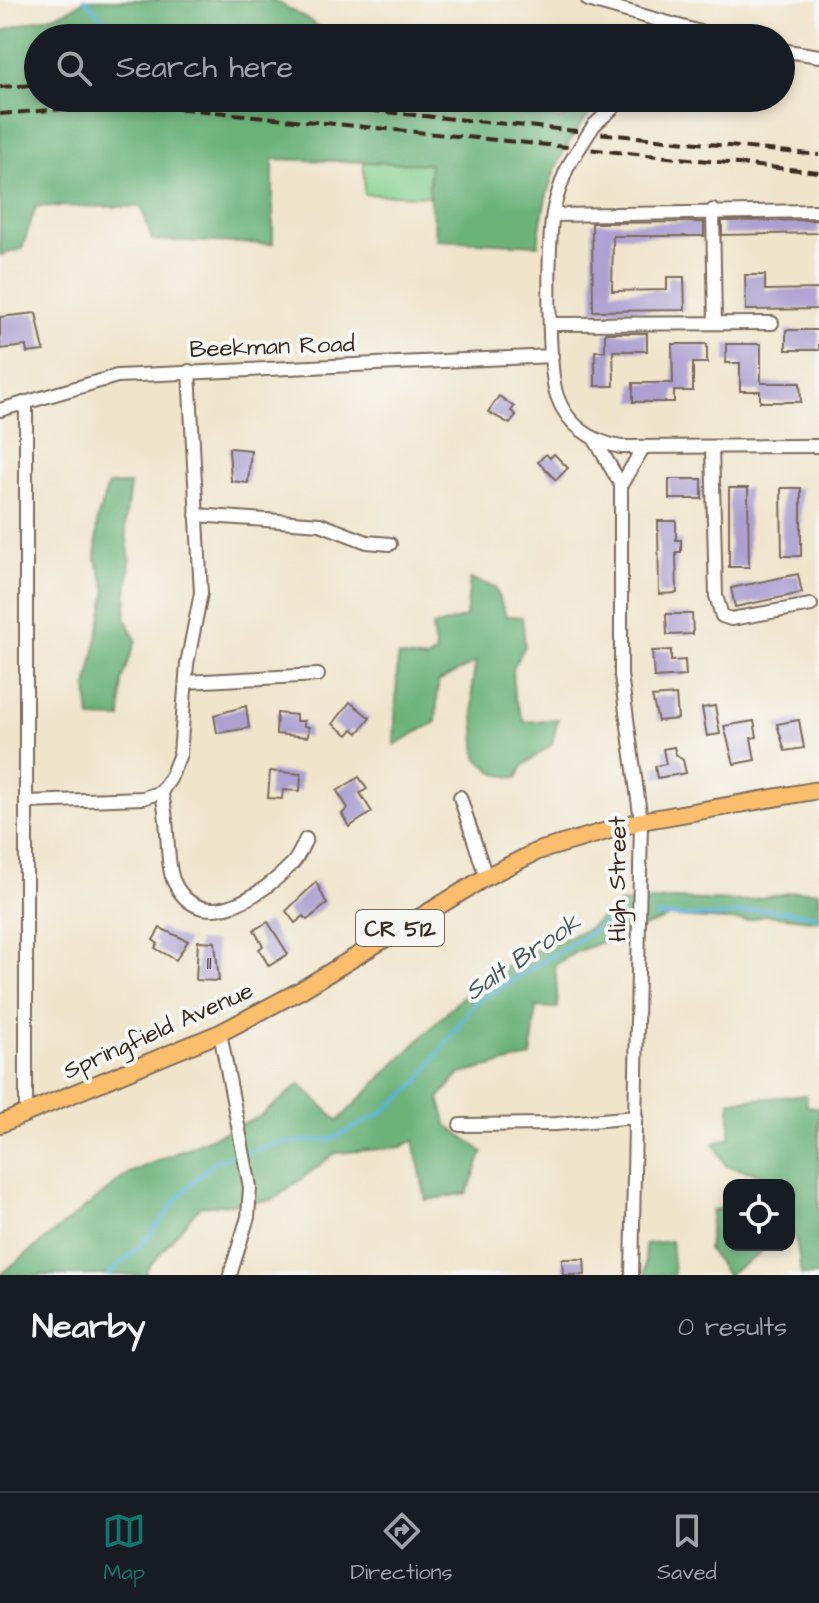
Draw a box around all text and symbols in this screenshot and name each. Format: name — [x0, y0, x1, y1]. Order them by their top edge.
search box — [24, 24, 795, 112]
icon: search — [52, 46, 96, 90]
text: Search here — [116, 47, 293, 89]
street label: Beekman Road — [189, 327, 355, 367]
street label: High Street — [601, 816, 636, 942]
water label: Salt Brook — [457, 904, 589, 1009]
road number: CR 512 — [356, 910, 444, 946]
house number: 11 — [206, 949, 212, 977]
street label: Springfield Avenue — [58, 974, 259, 1089]
map controls — [723, 1179, 795, 1251]
button: locate — [723, 1179, 795, 1251]
text: Nearby — [32, 1303, 146, 1351]
text: 0 results — [678, 1309, 787, 1345]
tab: Map — [102, 1509, 146, 1588]
tab: Directions — [350, 1509, 453, 1588]
tab: Saved — [657, 1509, 717, 1588]

